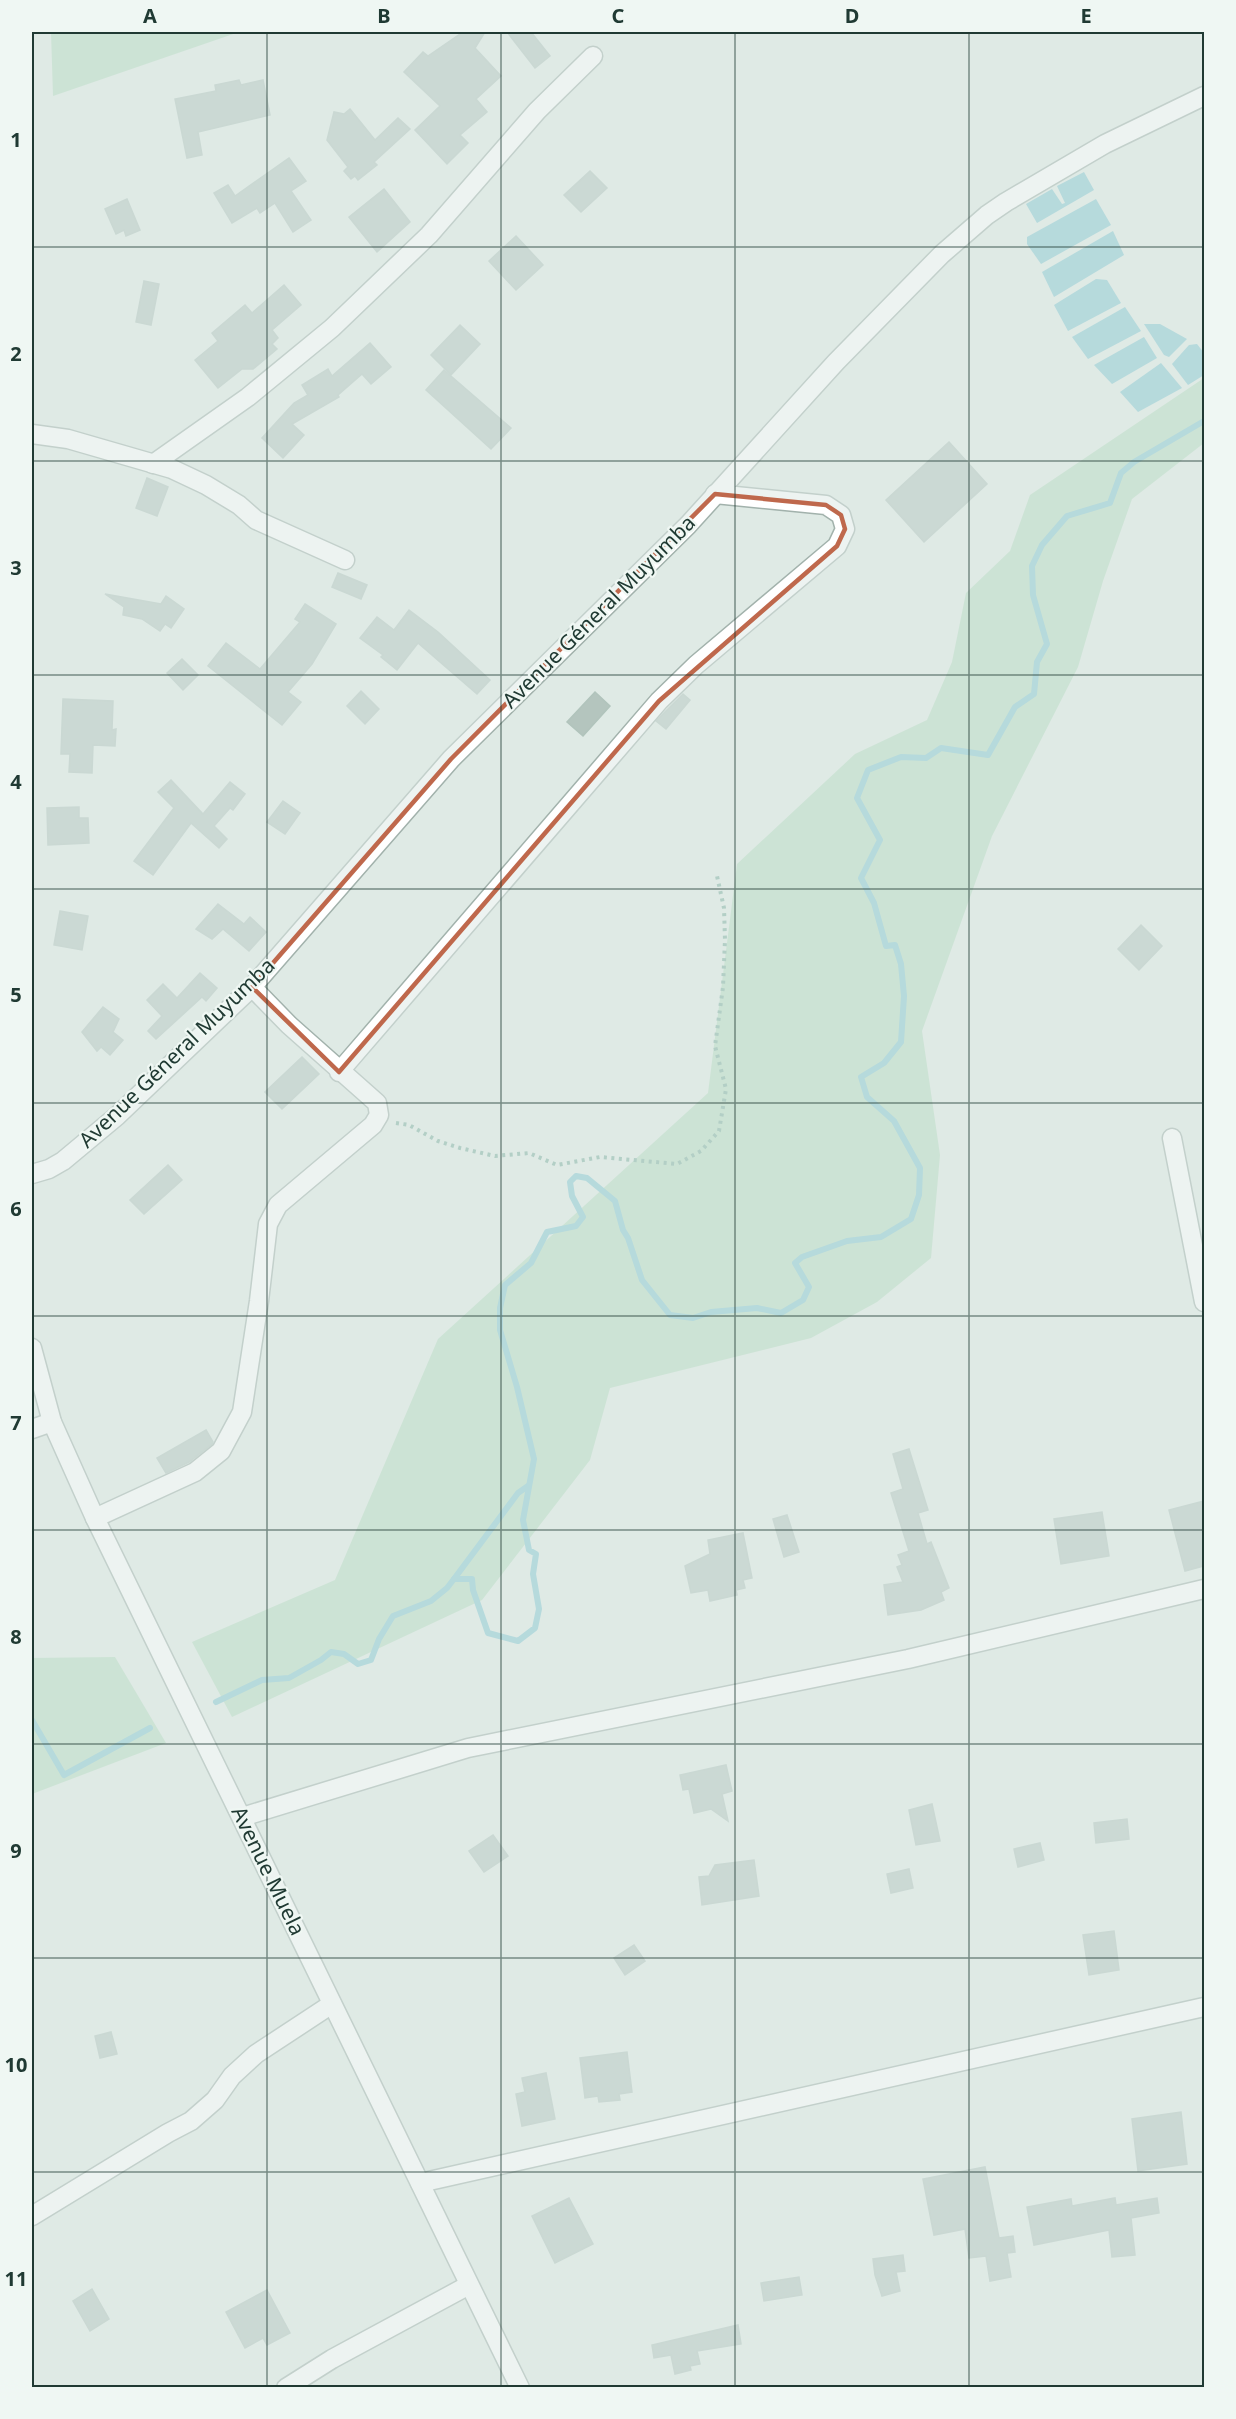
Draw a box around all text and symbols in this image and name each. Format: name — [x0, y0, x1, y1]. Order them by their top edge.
text: A — [143, 2, 157, 29]
text: B — [377, 2, 391, 29]
text: C — [612, 2, 625, 29]
text: D — [845, 2, 859, 29]
text: E — [1080, 2, 1092, 29]
text: 1 — [10, 126, 22, 153]
text: 2 — [10, 340, 22, 367]
street label: Avenue Géneral Muyumba — [496, 509, 701, 714]
text: 3 — [10, 554, 22, 581]
text: 4 — [10, 768, 22, 795]
street label: Avenue Géneral Muyumba — [72, 951, 280, 1153]
text: 5 — [10, 981, 22, 1008]
text: 6 — [10, 1195, 22, 1222]
text: 7 — [10, 1409, 22, 1436]
text: 8 — [10, 1623, 22, 1650]
street label: Avenue Muela — [226, 1801, 312, 1940]
text: 9 — [10, 1837, 22, 1864]
text: 10 — [5, 2051, 27, 2078]
text: 11 — [5, 2265, 27, 2292]

